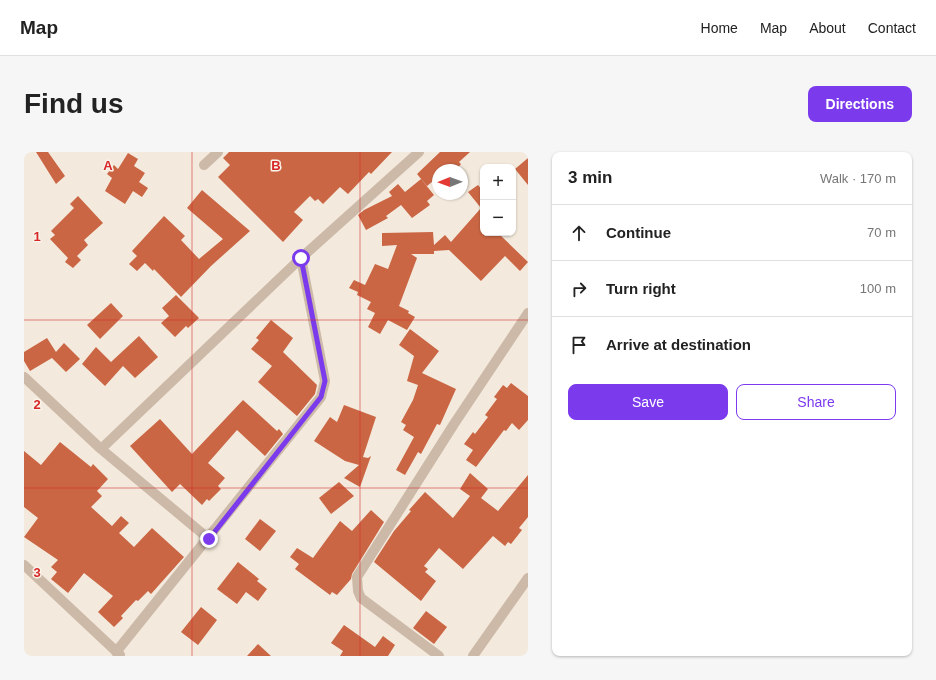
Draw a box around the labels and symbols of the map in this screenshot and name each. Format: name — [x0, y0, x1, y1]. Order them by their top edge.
text: A — [103, 158, 113, 173]
text: B — [271, 158, 281, 173]
north arrow — [432, 164, 468, 200]
text: 1 — [33, 229, 41, 244]
route start — [292, 249, 310, 267]
text: 2 — [33, 397, 41, 412]
route end — [200, 530, 218, 548]
text: 3 — [33, 565, 41, 580]

